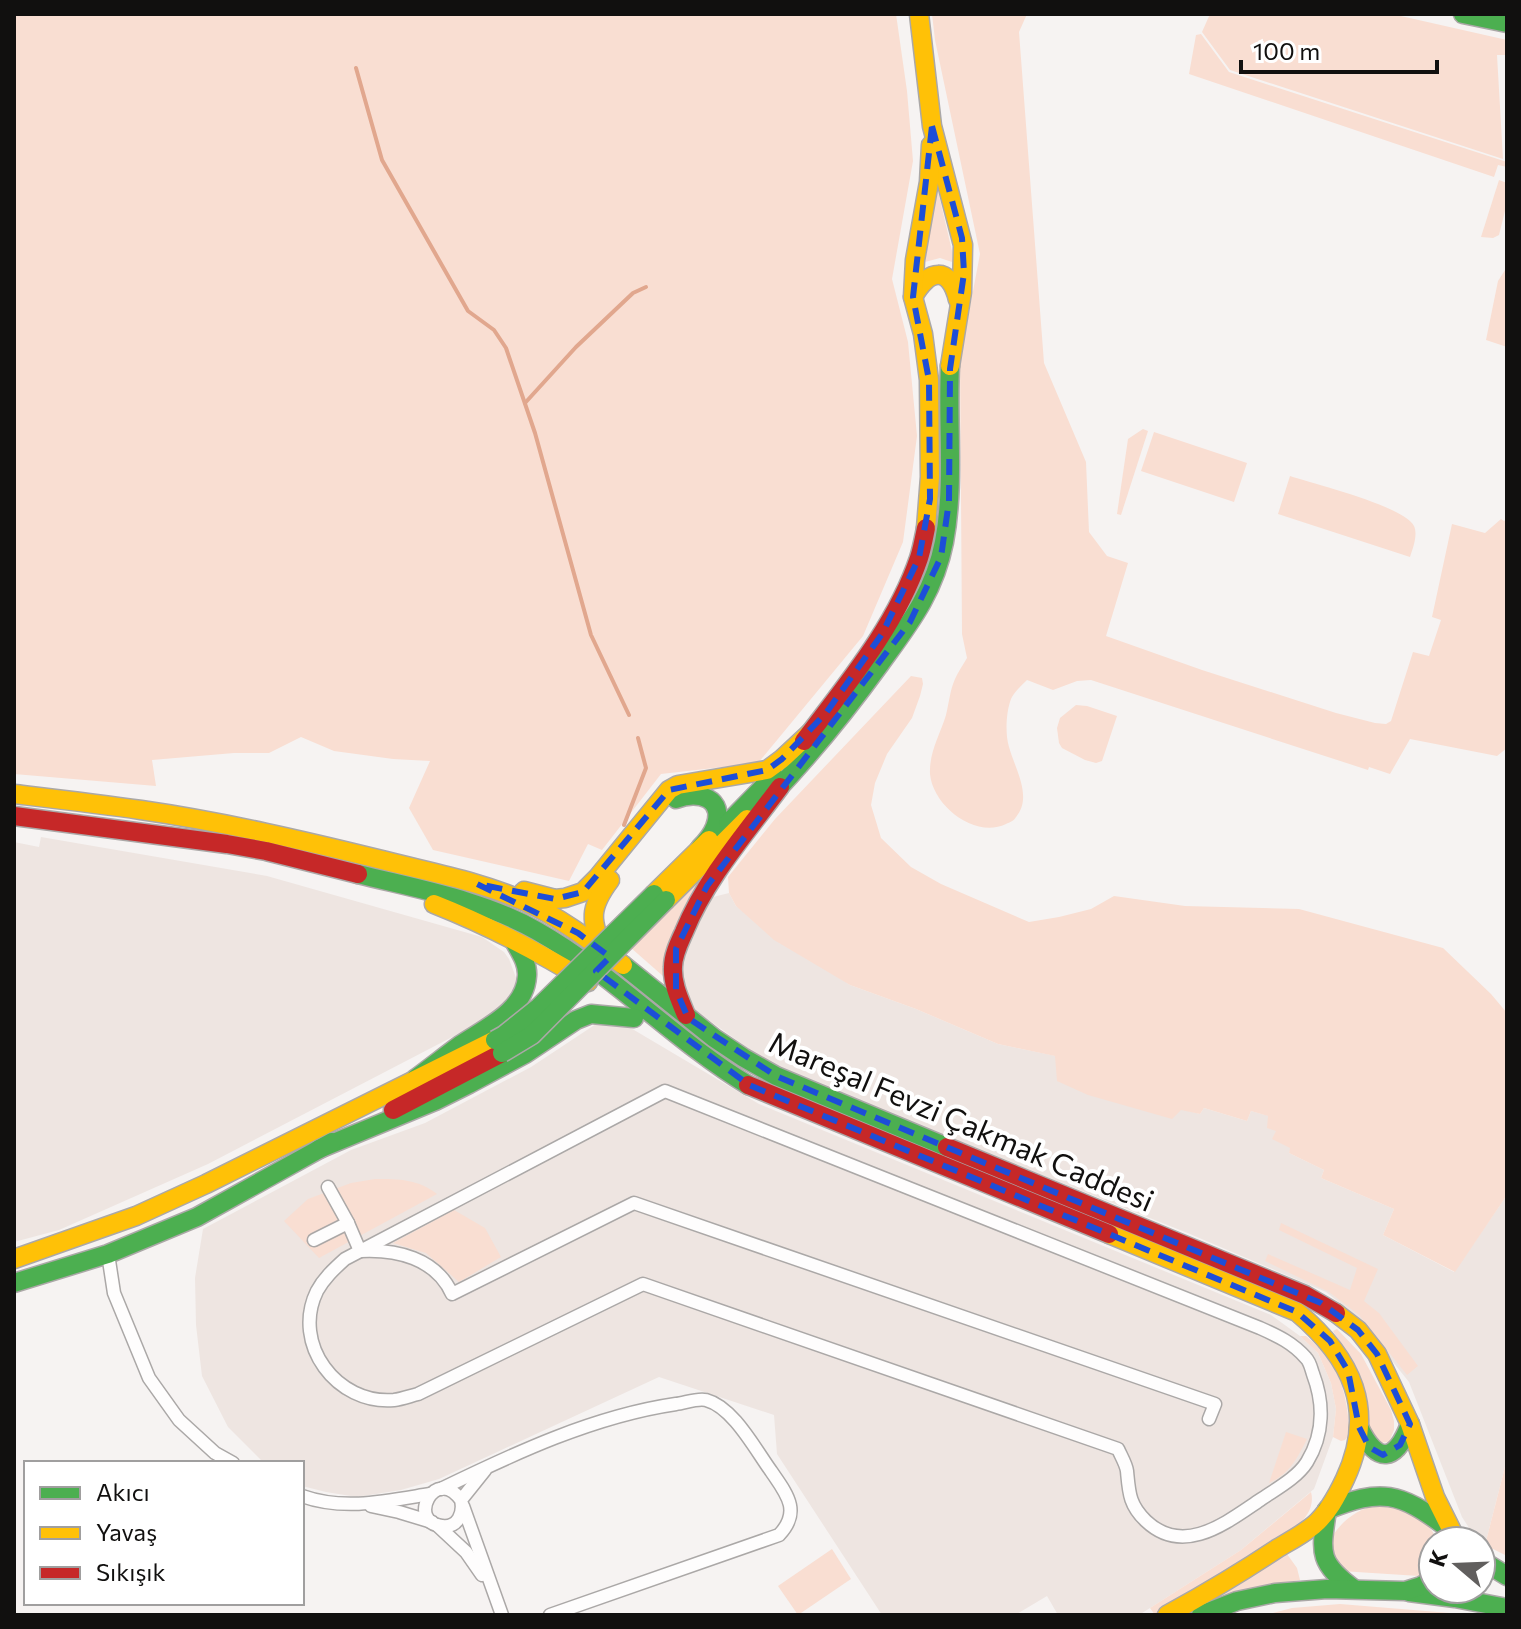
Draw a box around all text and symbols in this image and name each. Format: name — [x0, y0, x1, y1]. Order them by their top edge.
scale bar — [1241, 24, 1437, 74]
text: 100 m — [1253, 36, 1320, 65]
street label: Mareşal Fevzi Çakmak Caddesi — [764, 1022, 1160, 1218]
legend — [24, 1461, 304, 1605]
text: Akıcı — [96, 1477, 150, 1506]
text: Yavaş — [96, 1517, 157, 1546]
north arrow — [1417, 1525, 1497, 1605]
text: K — [1422, 1547, 1453, 1570]
text: Sıkışık — [96, 1557, 166, 1586]

